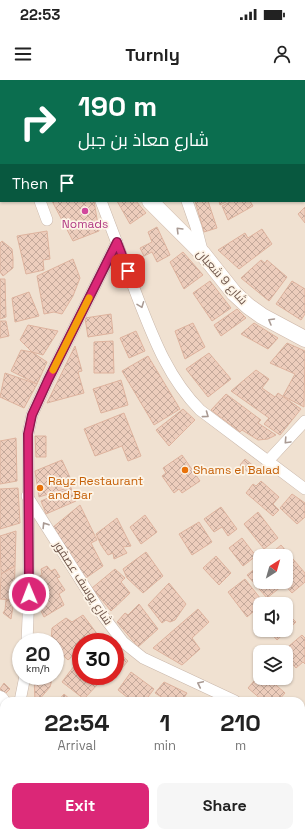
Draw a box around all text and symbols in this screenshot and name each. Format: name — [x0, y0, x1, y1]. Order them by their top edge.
text: 22:53 — [20, 5, 60, 24]
icon: menu — [12, 43, 34, 65]
text: Turnly — [125, 43, 180, 66]
icon: person — [271, 43, 293, 65]
text: 190 m — [78, 88, 157, 124]
icon: right — [12, 96, 64, 148]
text: شارع معاذ بن جبل — [78, 128, 209, 151]
icon: arrive — [56, 172, 78, 194]
text: Then — [12, 174, 48, 193]
marker: Nomads — [80, 206, 90, 216]
place label: Nomads — [62, 216, 108, 232]
one-way arrow — [176, 227, 184, 235]
street label: شارع 9 شعبان — [193, 246, 251, 308]
pin — [111, 254, 145, 288]
icon: arrive — [117, 260, 139, 282]
one-way arrow — [136, 301, 144, 308]
one-way arrow — [268, 318, 275, 325]
one-way arrow — [202, 410, 209, 418]
one-way arrow — [284, 436, 291, 444]
place label: Shams el Balad — [193, 462, 280, 478]
marker: Shams el Balad — [180, 465, 190, 475]
place label: Rayz Restaurant and Bar — [48, 473, 143, 503]
marker: Rayz Restaurant and Bar — [35, 483, 45, 493]
one-way arrow — [43, 523, 50, 530]
street label: شارع يوسف عصفور — [49, 537, 116, 628]
north arrow — [253, 549, 293, 589]
map controls — [253, 549, 293, 685]
position arrow — [8, 573, 50, 615]
button: sound — [253, 597, 293, 637]
speed limit sign: 30 — [72, 633, 124, 685]
text: 20 — [26, 641, 50, 667]
button: layers — [253, 645, 293, 685]
text: km/h — [26, 662, 50, 675]
one-way arrow — [196, 681, 204, 689]
text: 22:54 — [44, 707, 109, 738]
text: 1 — [159, 707, 170, 738]
text: 210 — [220, 707, 261, 738]
text: Arrival — [57, 737, 96, 754]
text: min — [154, 737, 176, 754]
text: m — [235, 737, 246, 754]
button: Exit — [12, 783, 149, 829]
button: Share — [157, 783, 293, 829]

